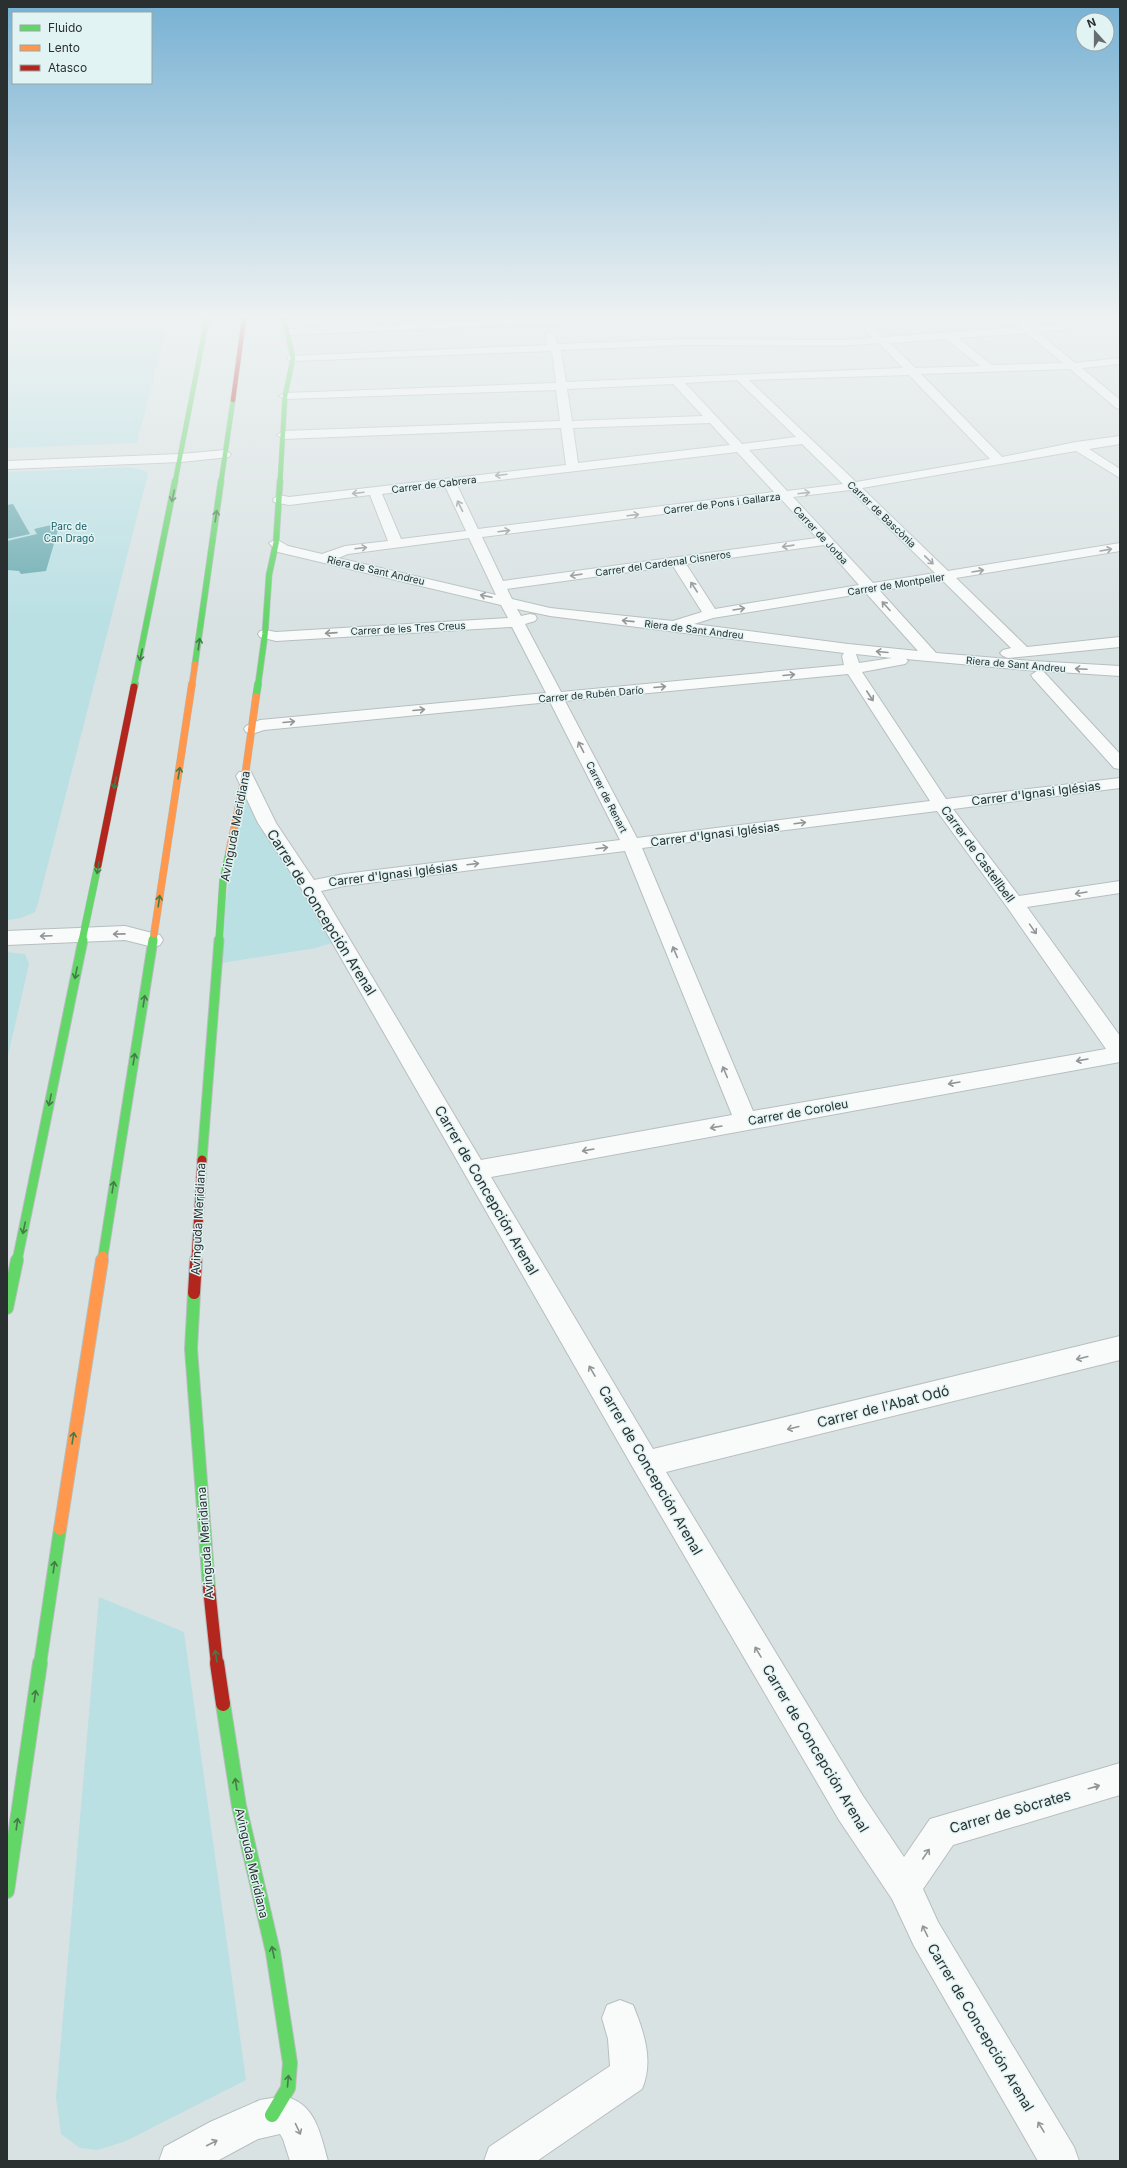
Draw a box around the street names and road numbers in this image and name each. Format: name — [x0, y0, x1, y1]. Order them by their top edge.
street label: Carrer de Cabrera — [391, 473, 477, 495]
street label: Carrer de Bascònia — [845, 478, 919, 550]
street label: Carrer de Pons i Gallarza — [663, 490, 781, 516]
street label: Carrer de Jorba — [791, 503, 851, 567]
street label: Carrer del Cardenal Cisneros — [594, 548, 732, 578]
street label: Riera de Sant Andreu — [326, 553, 426, 587]
street label: Carrer de Montpeller — [847, 570, 946, 598]
street label: Riera de Sant Andreu — [644, 617, 744, 641]
street label: Carrer de les Tres Creus — [350, 619, 466, 637]
street label: Riera de Sant Andreu — [966, 654, 1066, 674]
street label: Carrer de Rubén Darío — [538, 683, 644, 705]
street label: Carrer de Renart — [584, 759, 630, 835]
street label: Avinguda Meridiana — [217, 769, 253, 883]
street label: Carrer d'Ignasi Iglésias — [970, 778, 1102, 808]
street label: Carrer de Castellbell — [938, 803, 1018, 905]
street label: Carrer d'Ignasi Iglésias — [649, 819, 781, 849]
street label: Carrer de Concepción Arenal — [264, 826, 380, 998]
street label: Carrer d'Ignasi Iglésias — [327, 859, 459, 889]
street label: Carrer de Coroleu — [747, 1096, 849, 1128]
street label: Carrer de Concepción Arenal — [431, 1102, 543, 1278]
street label: Avinguda Meridiana — [188, 1162, 208, 1276]
street label: Carrer de l'Abat Odó — [815, 1381, 951, 1431]
street label: Carrer de Concepción Arenal — [595, 1382, 707, 1558]
street label: Avinguda Meridiana — [194, 1486, 216, 1600]
street label: Carrer de Concepción Arenal — [759, 1661, 873, 1835]
street label: Carrer de Sòcrates — [947, 1786, 1073, 1836]
street label: Avinguda Meridiana — [232, 1807, 272, 1919]
street label: Carrer de Concepción Arenal — [924, 1940, 1038, 2114]

